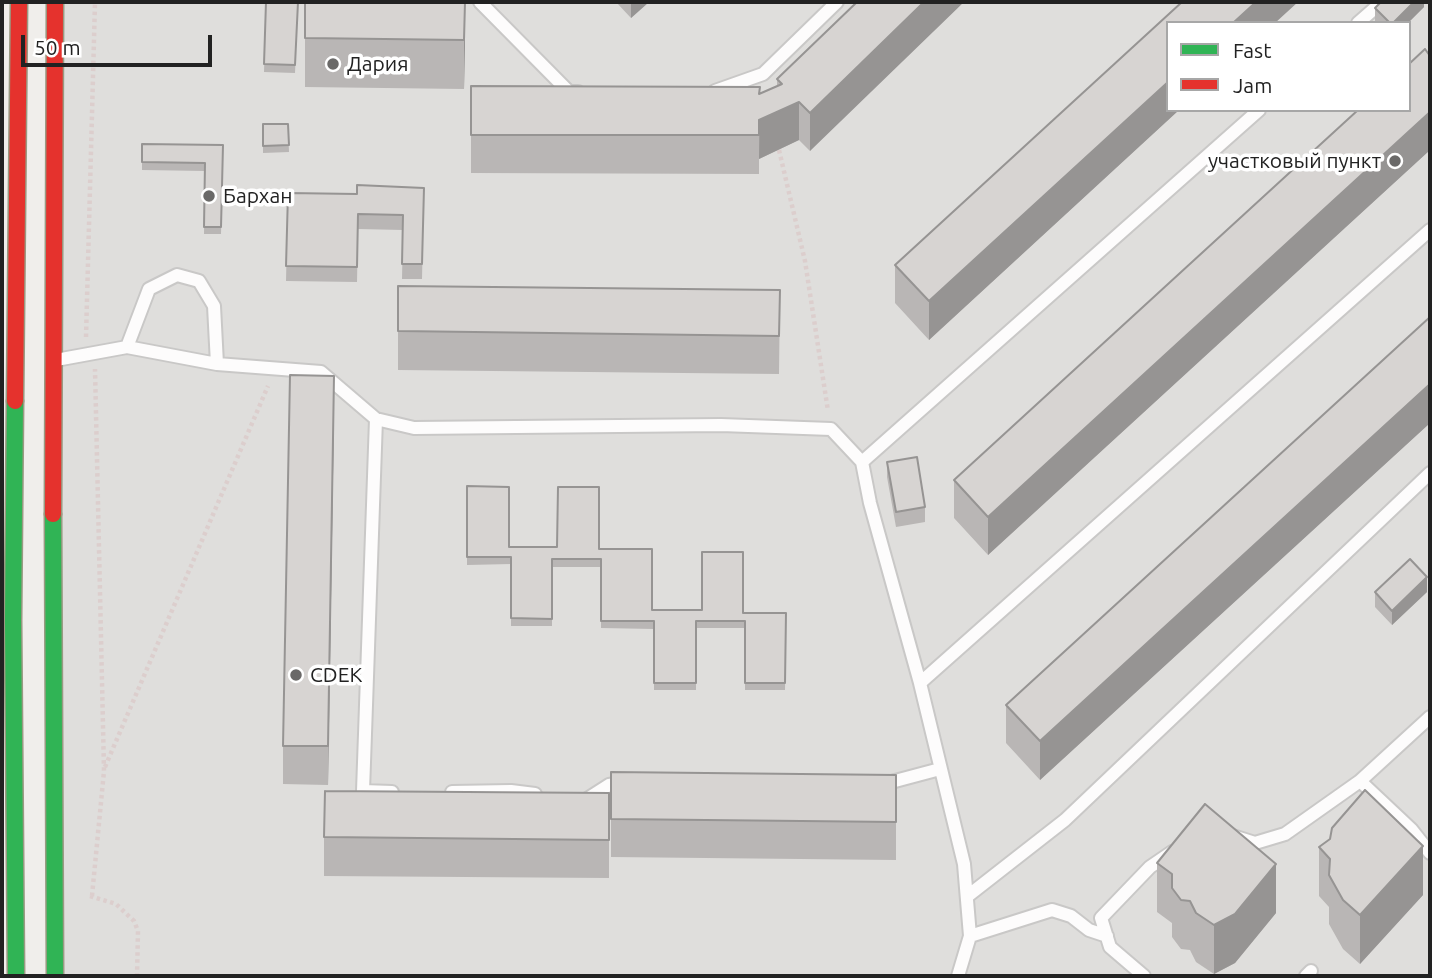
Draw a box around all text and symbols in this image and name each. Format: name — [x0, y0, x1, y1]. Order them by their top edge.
scale bar — [24, 21, 215, 65]
legend — [1166, 21, 1411, 112]
text: 50 m — [34, 35, 81, 59]
text: Fast — [1233, 38, 1271, 62]
place label: Дария — [347, 51, 408, 77]
marker: Дария — [325, 56, 341, 72]
text: Jam — [1233, 73, 1272, 97]
place label: участковый пункт — [1208, 148, 1381, 174]
marker: участковый пункт — [1387, 153, 1403, 169]
place label: Бархан — [223, 183, 293, 209]
marker: Бархан — [201, 188, 217, 204]
place label: CDEK — [310, 662, 362, 688]
marker: CDEK — [288, 667, 304, 683]

